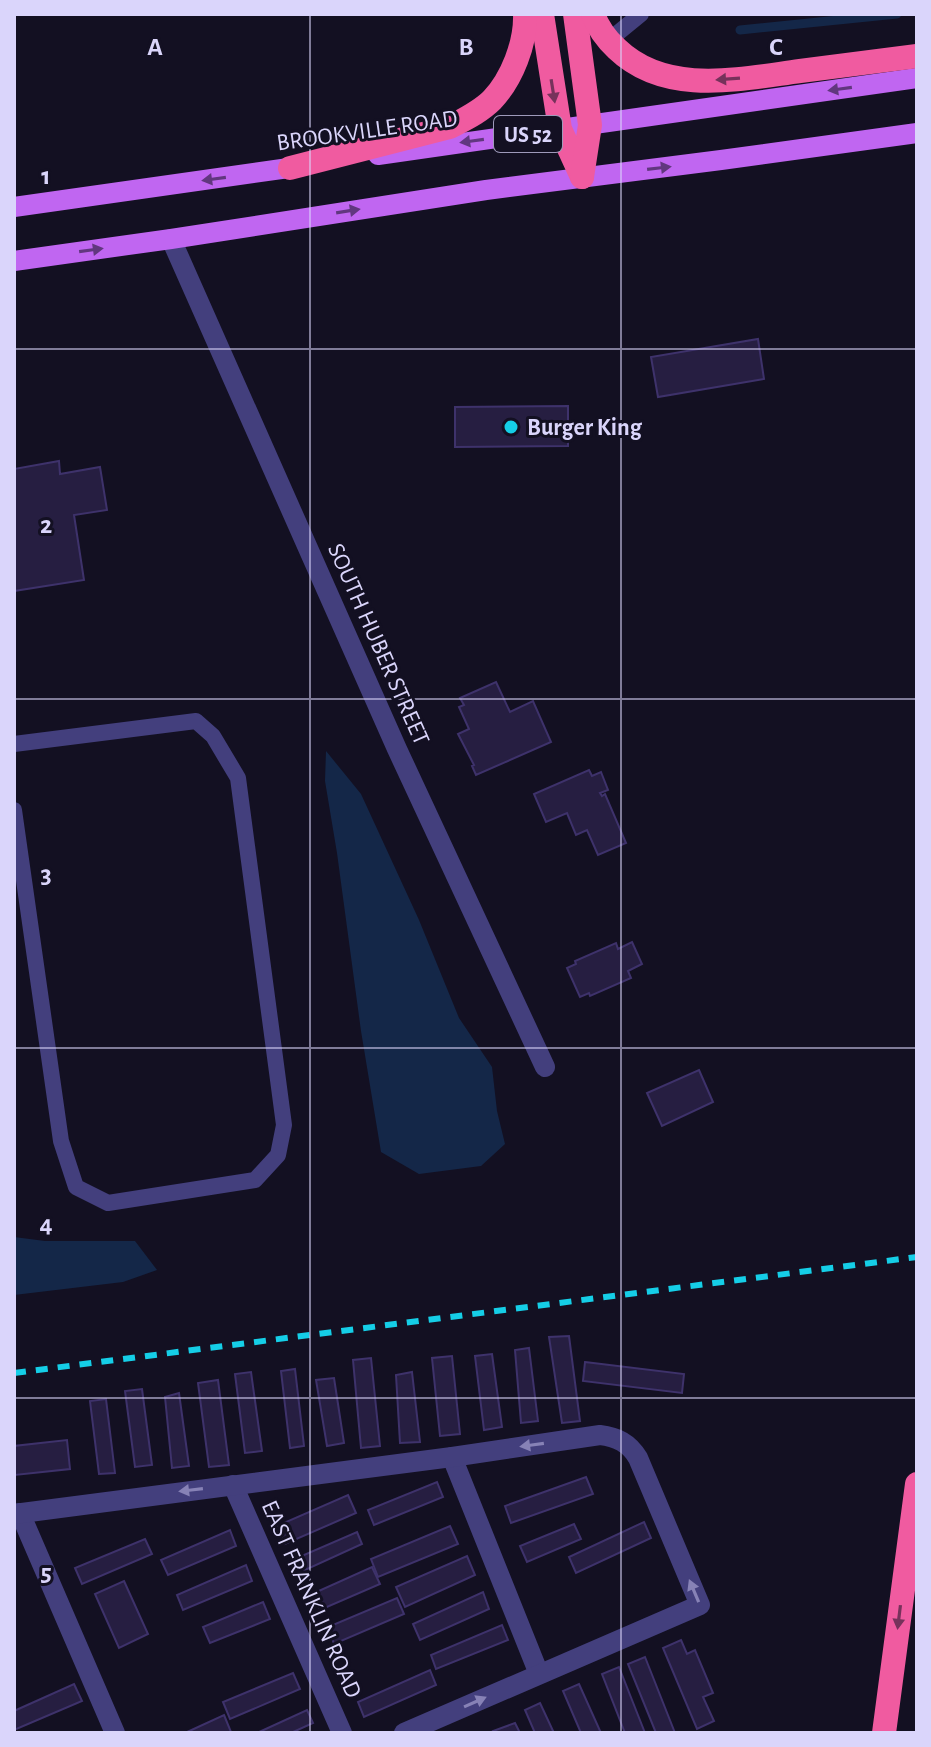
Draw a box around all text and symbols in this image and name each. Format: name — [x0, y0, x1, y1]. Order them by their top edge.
text: A — [147, 34, 163, 60]
text: B — [458, 34, 474, 60]
text: C — [769, 34, 783, 60]
one-way arrow — [716, 73, 741, 86]
one-way arrow — [547, 79, 560, 104]
one-way arrow — [827, 83, 852, 96]
street label: BROOKVILLE ROAD — [275, 106, 459, 156]
road number: US 52 — [494, 116, 562, 152]
one-way arrow — [459, 135, 484, 148]
one-way arrow — [647, 161, 672, 174]
text: 1 — [41, 163, 51, 189]
one-way arrow — [201, 173, 226, 186]
one-way arrow — [336, 204, 361, 217]
one-way arrow — [79, 243, 104, 256]
place label: Burger King — [527, 416, 643, 440]
marker: Burger King — [502, 418, 520, 436]
text: 2 — [40, 512, 52, 538]
street label: SOUTH HUBER STREET — [323, 540, 433, 749]
text: 3 — [40, 862, 52, 888]
text: 4 — [39, 1211, 53, 1237]
one-way arrow — [519, 1439, 544, 1452]
one-way arrow — [178, 1484, 203, 1497]
street label: EAST FRANKLIN ROAD — [257, 1497, 365, 1702]
text: 5 — [40, 1560, 52, 1586]
one-way arrow — [687, 1579, 700, 1603]
one-way arrow — [893, 1605, 906, 1630]
one-way arrow — [463, 1695, 487, 1708]

